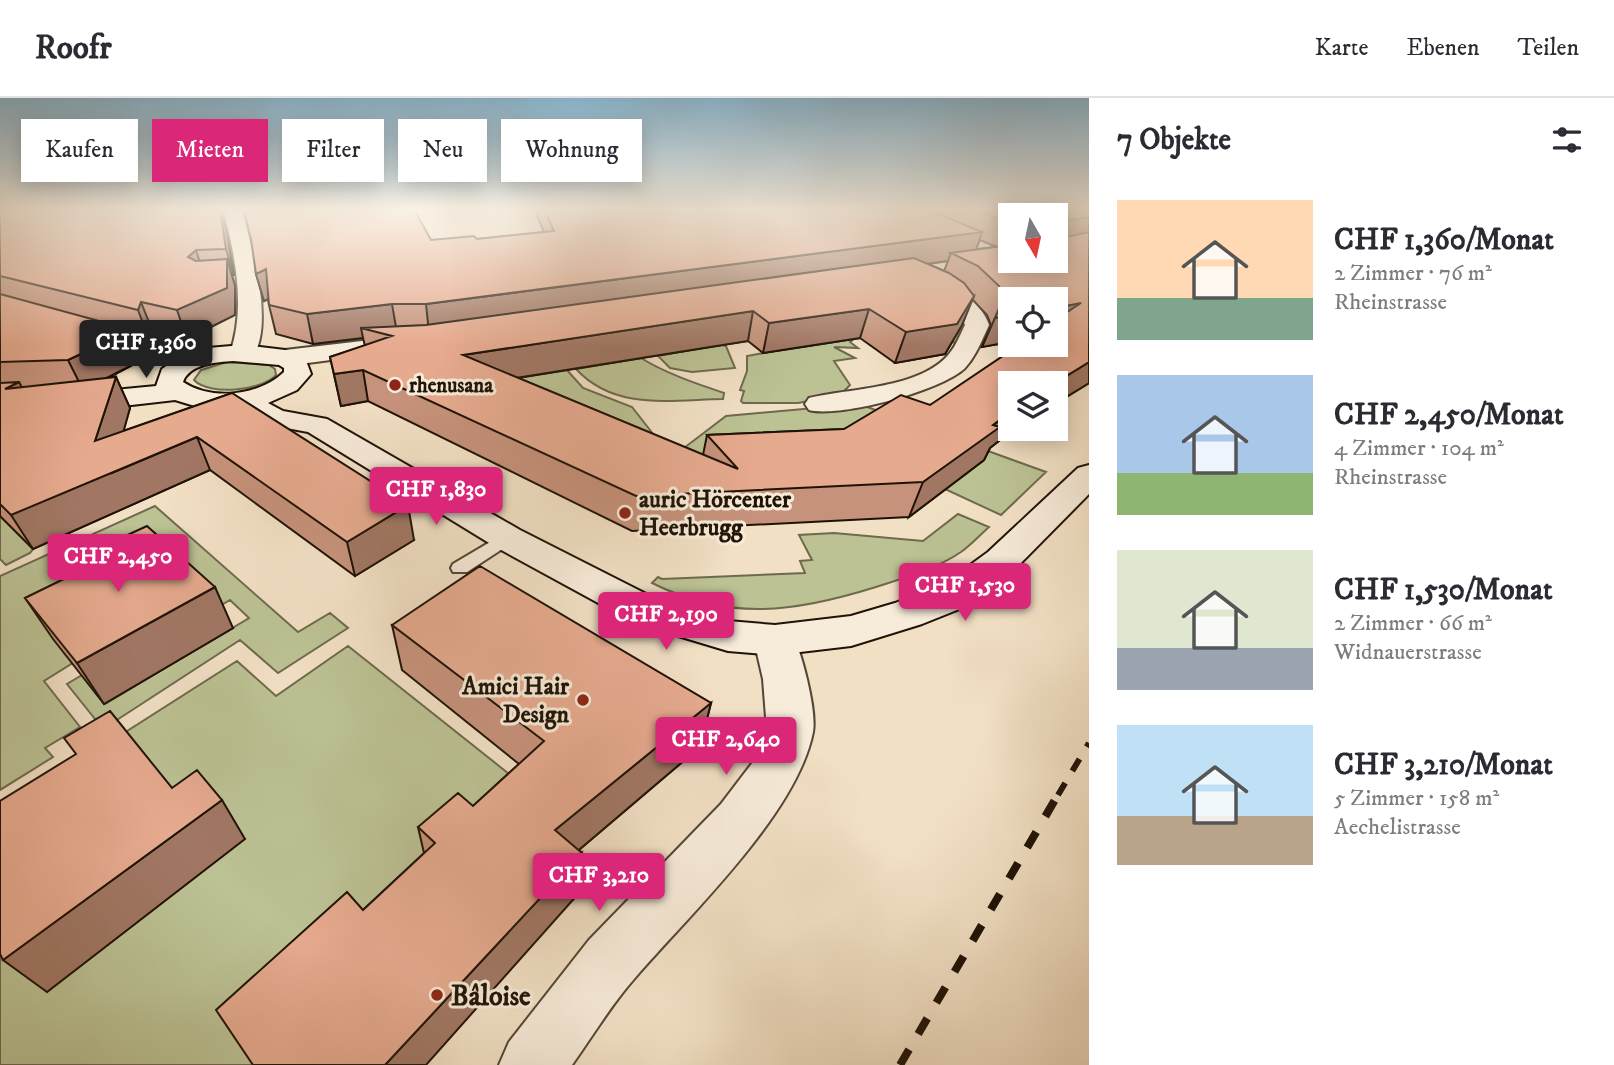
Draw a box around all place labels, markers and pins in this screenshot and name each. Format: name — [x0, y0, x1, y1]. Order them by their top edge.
pin: CHF 1,360 — [66, 320, 226, 380]
place label: rhenusana — [409, 373, 494, 399]
marker: rhenusana — [387, 377, 403, 393]
pin: CHF 1,830 — [356, 468, 516, 527]
place label: auric Hörcenter Heerbrugg — [639, 485, 792, 543]
marker: auric Hörcenter Heerbrugg — [617, 505, 633, 521]
pin: CHF 2,450 — [38, 534, 198, 594]
pin: CHF 1,530 — [885, 564, 1045, 623]
pin: CHF 2,190 — [586, 592, 746, 652]
place label: Amici Hair Design — [461, 672, 570, 730]
marker: Amici Hair Design — [575, 692, 591, 708]
pin: CHF 2,640 — [646, 718, 806, 777]
pin: CHF 3,210 — [519, 854, 679, 913]
place label: Bâloise — [451, 979, 531, 1014]
marker: Bâloise — [429, 987, 445, 1003]

